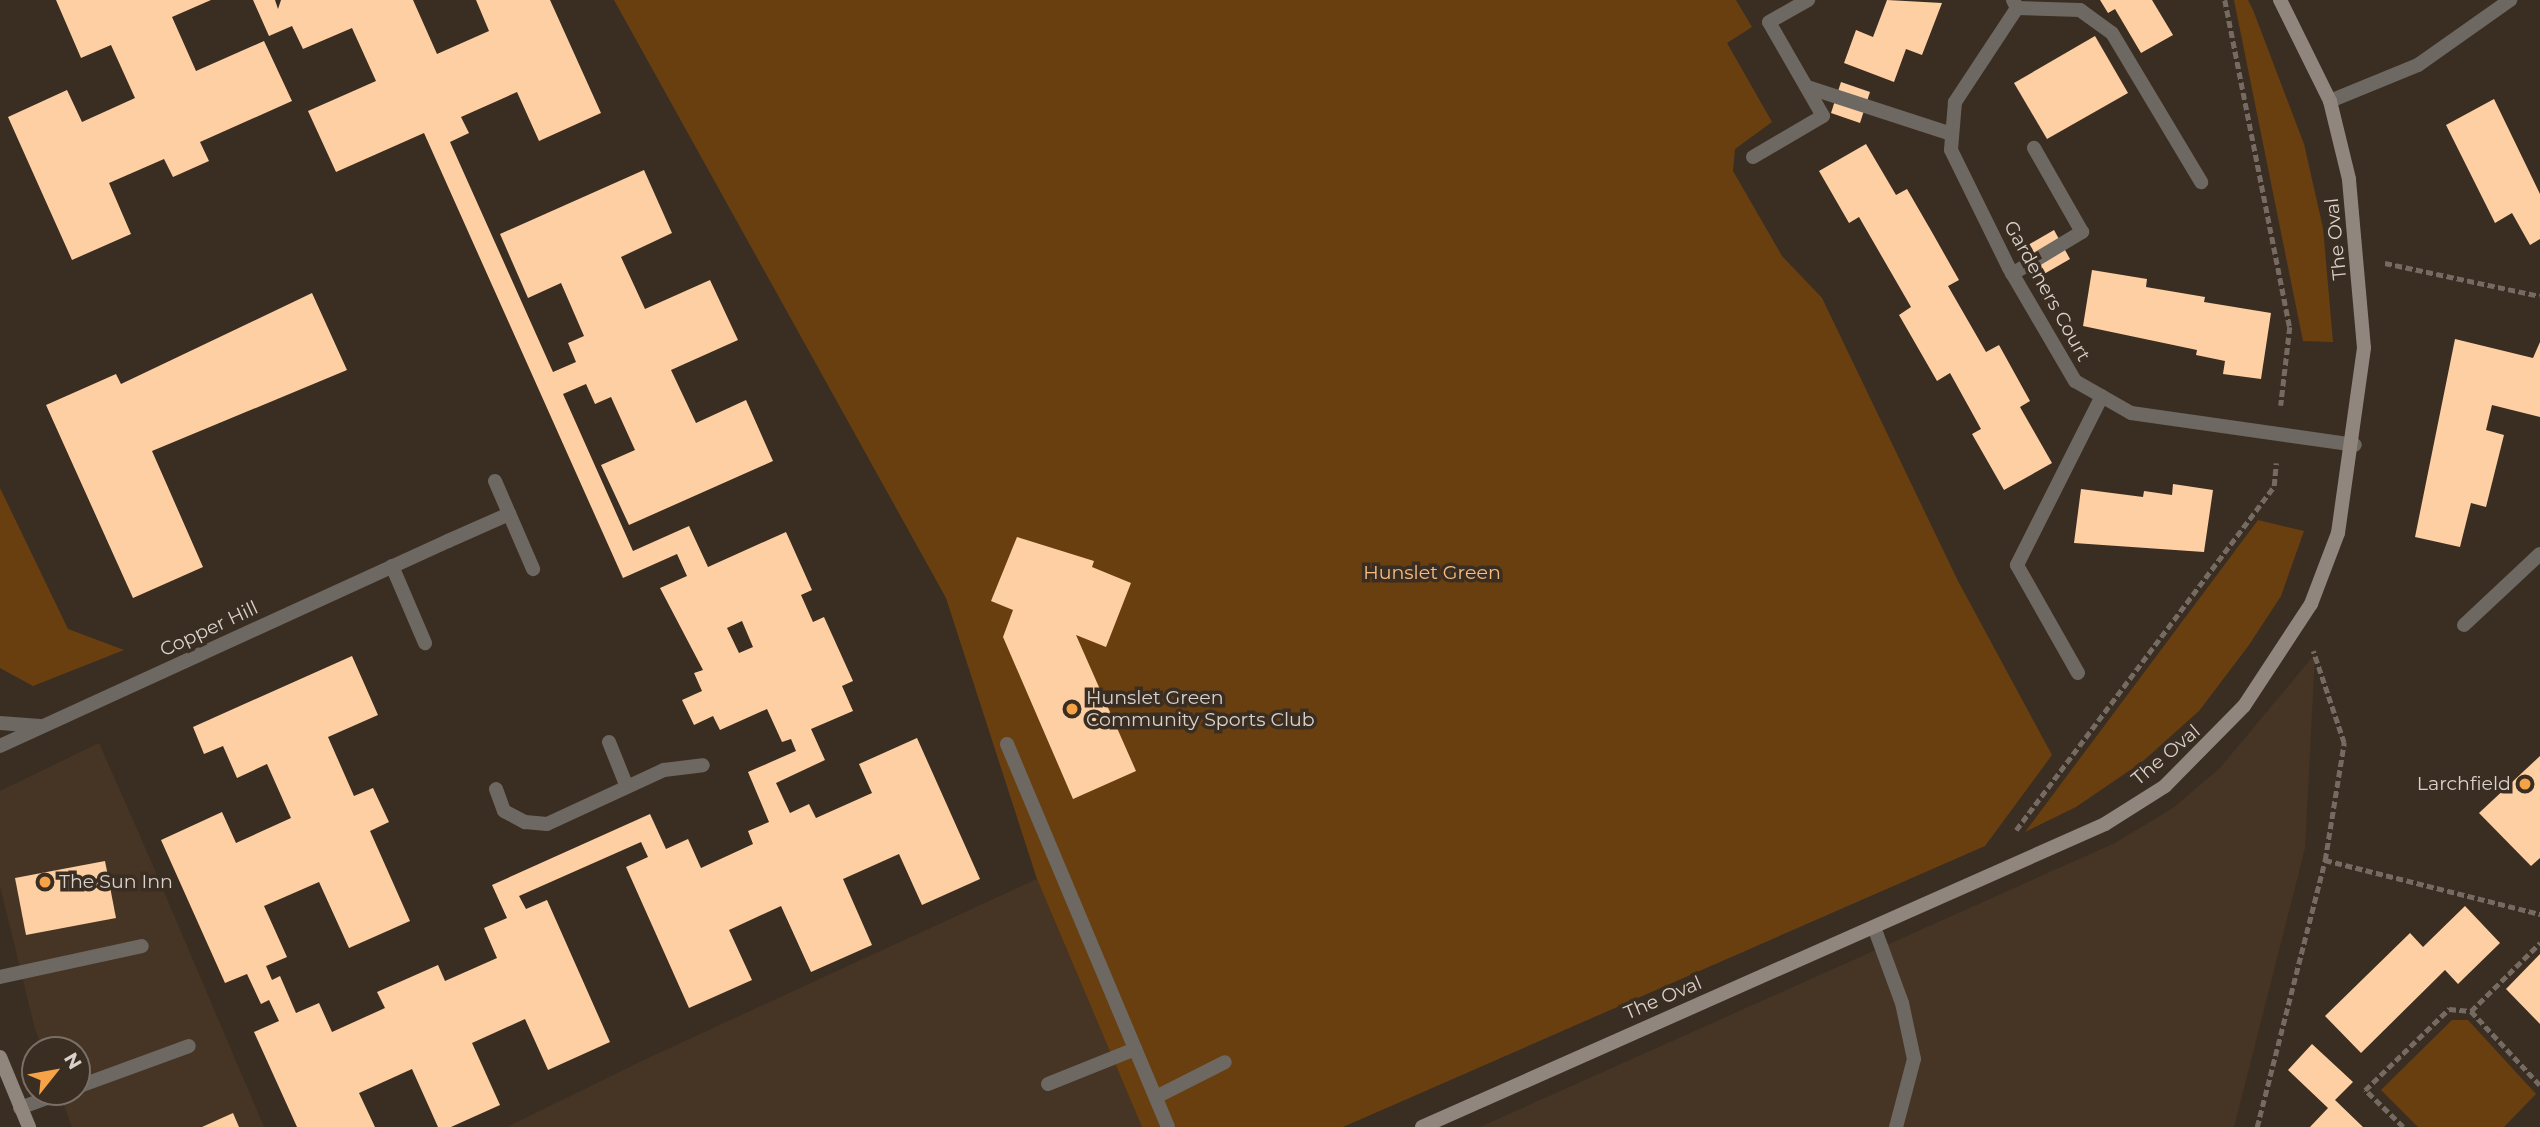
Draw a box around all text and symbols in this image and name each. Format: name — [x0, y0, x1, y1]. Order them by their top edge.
street label: The Oval — [2320, 197, 2352, 281]
street label: Gardeners Court — [1999, 217, 2095, 365]
park label: Hunslet Green — [1363, 562, 1501, 584]
street label: Copper Hill — [156, 596, 262, 662]
place label: Hunslet Green Community Sports Club — [1086, 687, 1315, 731]
marker: Hunslet Green Community Sports Club — [1064, 701, 1080, 717]
street label: The Oval — [2127, 720, 2205, 790]
place label: Larchfield — [2417, 773, 2511, 795]
marker: Larchfield — [2517, 776, 2533, 792]
place label: The Sun Inn — [59, 871, 173, 893]
marker: The Sun Inn — [37, 874, 53, 890]
street label: The Oval — [1621, 971, 1705, 1025]
north arrow — [21, 1036, 91, 1106]
text: N — [59, 1048, 87, 1073]

